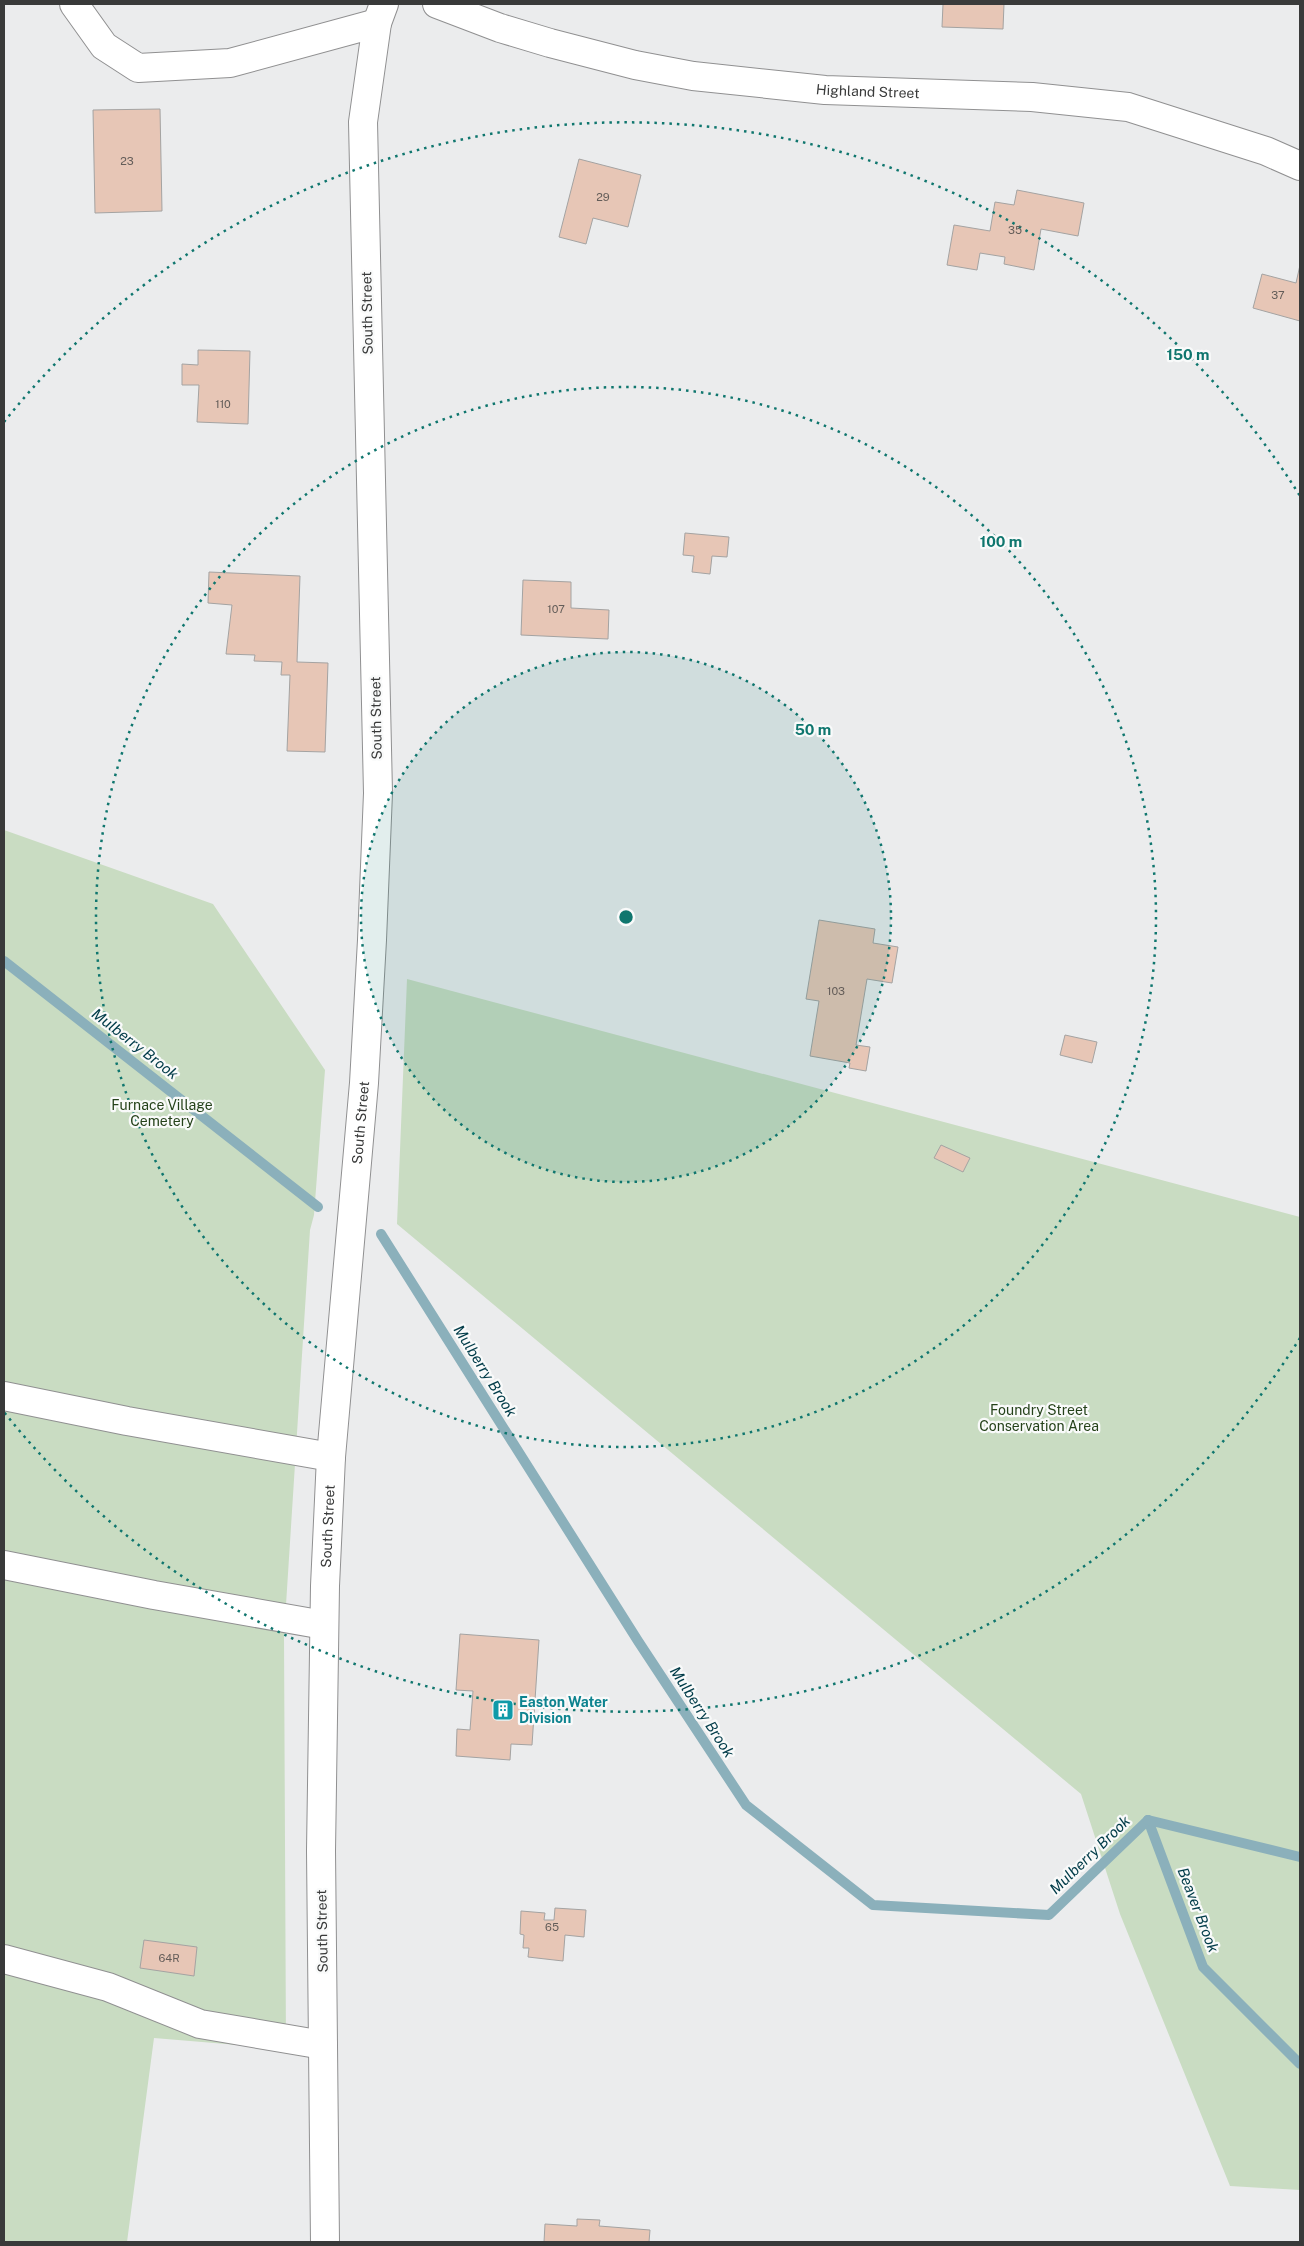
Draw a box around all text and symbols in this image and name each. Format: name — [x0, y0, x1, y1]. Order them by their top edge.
street label: Highland Street — [815, 81, 920, 101]
house number: 23 — [120, 155, 134, 167]
house number: 29 — [596, 191, 610, 203]
house number: 35 — [1008, 224, 1022, 236]
street label: South Street — [358, 271, 376, 355]
house number: 37 — [1271, 289, 1285, 301]
text: 150 m — [1166, 346, 1210, 363]
house number: 110 — [215, 398, 231, 410]
text: 100 m — [980, 533, 1022, 550]
house number: 107 — [547, 603, 565, 615]
street label: South Street — [367, 676, 385, 760]
text: 50 m — [795, 721, 831, 738]
centre of rings — [617, 908, 635, 926]
house number: 103 — [827, 985, 845, 997]
water label: Mulberry Brook — [89, 1005, 183, 1083]
street label: South Street — [349, 1080, 372, 1165]
park label: Furnace Village Cemetery — [111, 1097, 213, 1129]
water label: Mulberry Brook — [450, 1322, 521, 1420]
park label: Foundry Street Conservation Area — [979, 1402, 1099, 1434]
street label: South Street — [318, 1484, 338, 1568]
water label: Mulberry Brook — [667, 1663, 739, 1761]
place label: Easton Water Division — [519, 1694, 608, 1726]
building icon: Easton Water Division — [491, 1698, 515, 1722]
water label: Mulberry Brook — [1046, 1811, 1134, 1897]
water label: Beaver Brook — [1174, 1865, 1223, 1956]
street label: South Street — [313, 1889, 331, 1973]
house number: 65 — [545, 1921, 559, 1933]
house number: 64R — [158, 1952, 180, 1964]

